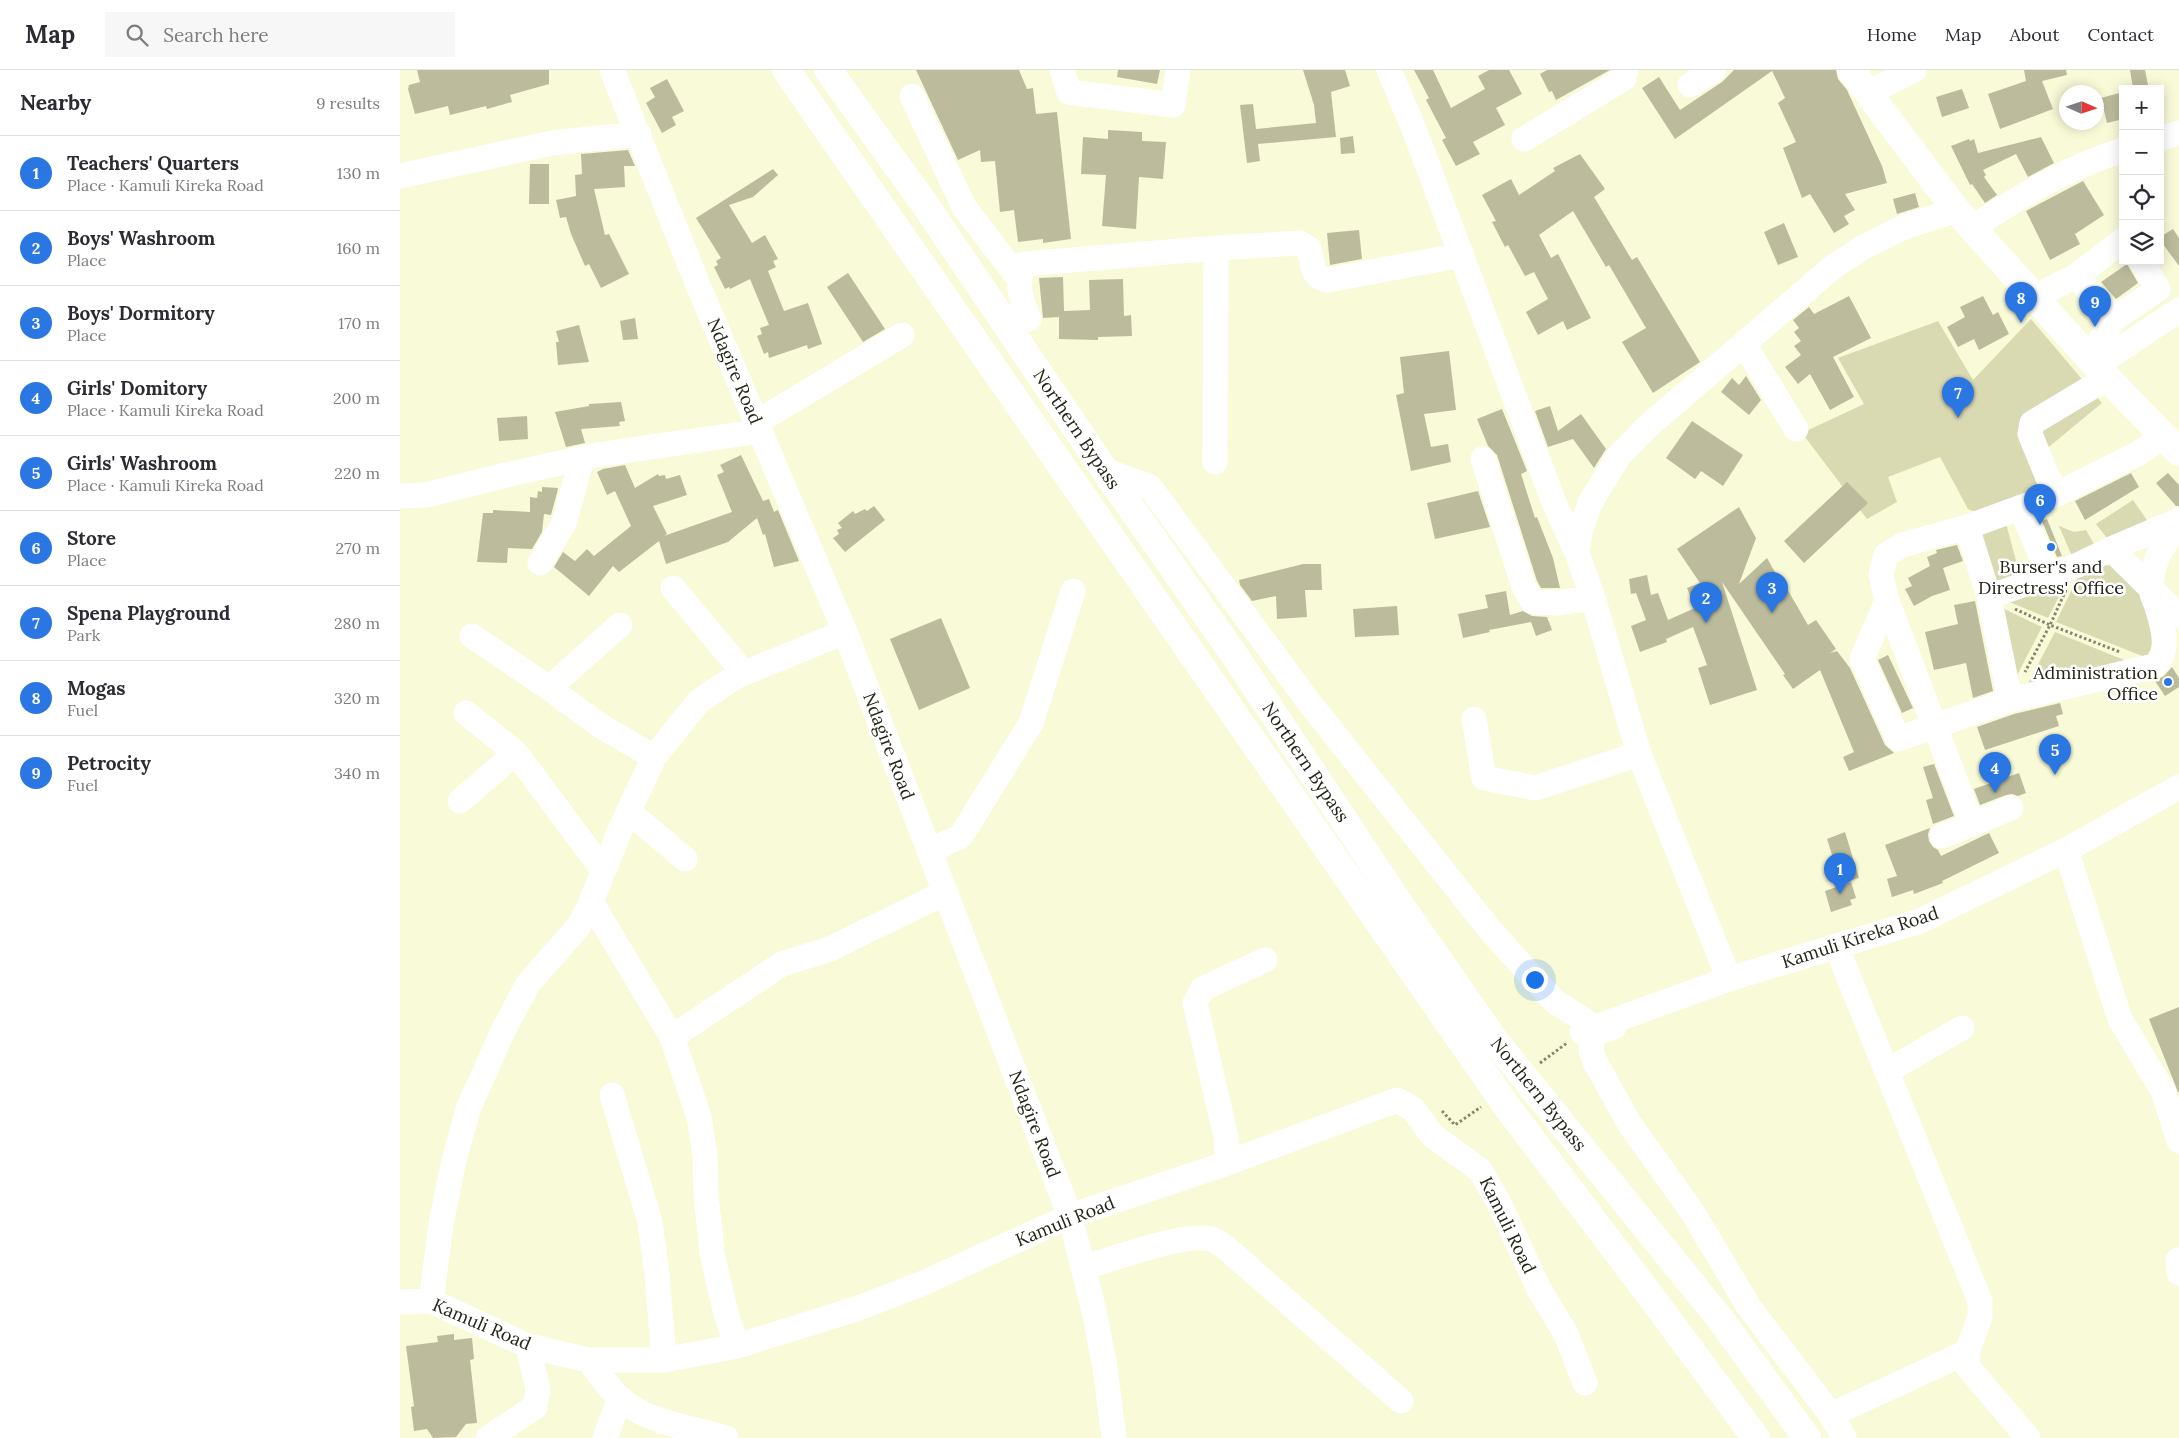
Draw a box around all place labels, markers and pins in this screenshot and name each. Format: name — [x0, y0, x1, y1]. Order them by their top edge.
pin: 8 — [2005, 282, 2037, 323]
pin: 9 — [2079, 286, 2111, 327]
pin: 7 — [1942, 377, 1974, 418]
pin: 6 — [2024, 484, 2056, 525]
marker: Burser's and Directress' Office — [2045, 541, 2057, 553]
place label: Burser's and Directress' Office — [1978, 555, 2124, 599]
pin: 3 — [1756, 572, 1788, 613]
pin: 2 — [1690, 582, 1722, 623]
place label: Administration Office — [2032, 661, 2158, 705]
marker: Administration Office — [2162, 676, 2174, 688]
pin: 5 — [2039, 734, 2071, 775]
pin: 4 — [1979, 752, 2011, 793]
pin: 1 — [1824, 853, 1856, 894]

